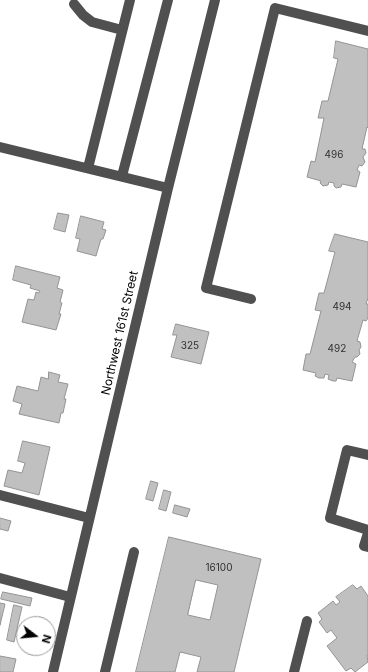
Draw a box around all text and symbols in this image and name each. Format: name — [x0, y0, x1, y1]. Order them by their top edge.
house number: 496 — [325, 149, 343, 161]
street label: Northwest 161st Street — [99, 270, 141, 396]
house number: 494 — [332, 301, 352, 313]
house number: 325 — [181, 340, 199, 352]
house number: 492 — [328, 343, 346, 355]
house number: 16100 — [206, 562, 232, 574]
north arrow — [16, 616, 56, 656]
text: N — [39, 633, 54, 645]

